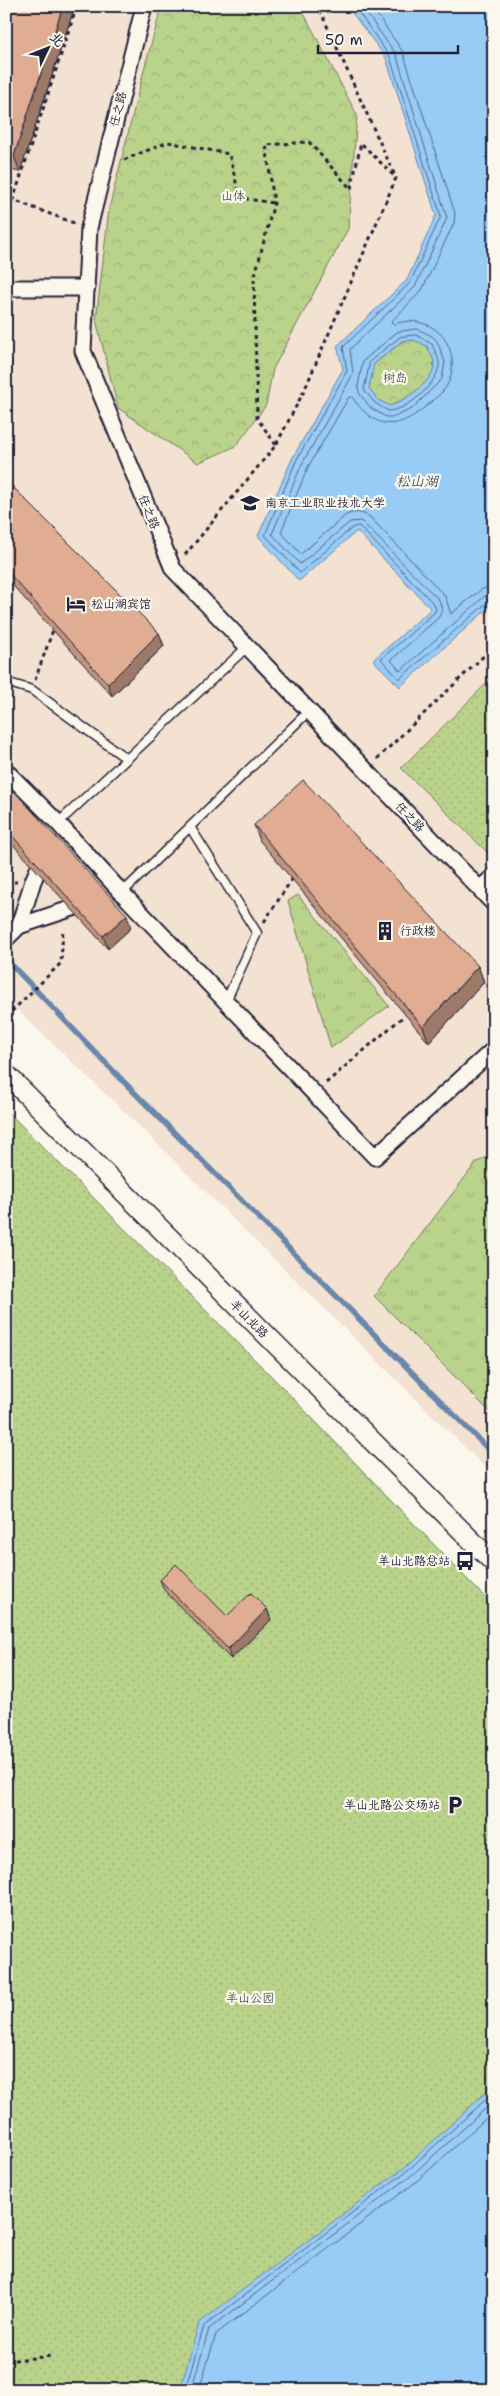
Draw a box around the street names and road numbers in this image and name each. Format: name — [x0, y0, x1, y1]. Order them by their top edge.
street label: 任之路 — [106, 90, 130, 128]
street label: 任之路 — [135, 492, 163, 532]
street label: 任之路 — [392, 798, 428, 836]
street label: 羊山北路 — [226, 1296, 272, 1342]

